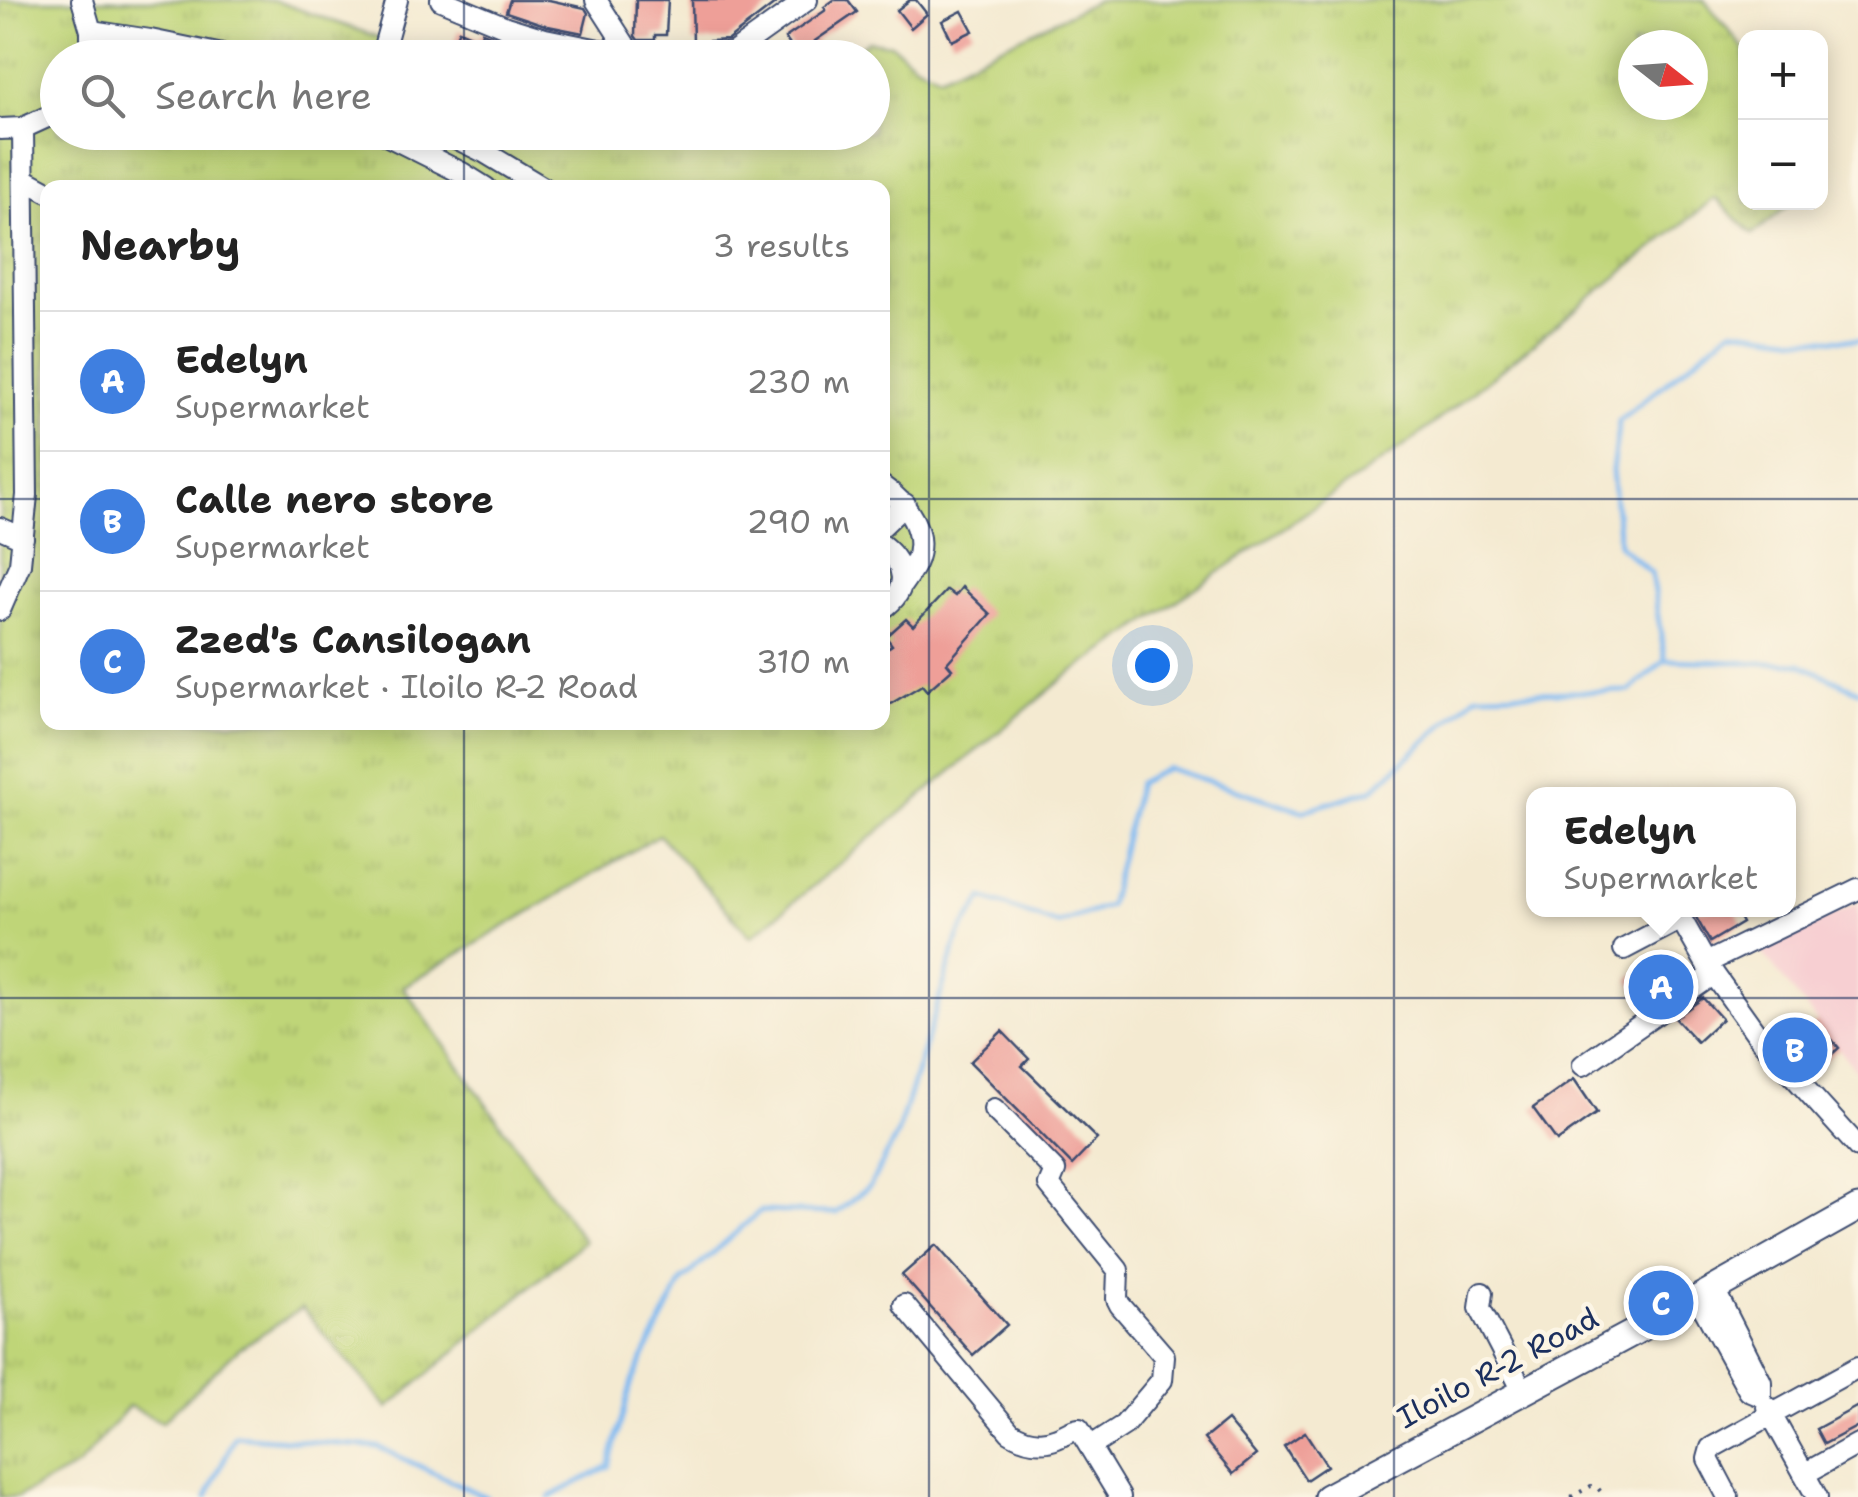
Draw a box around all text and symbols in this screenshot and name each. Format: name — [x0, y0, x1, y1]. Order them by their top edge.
north arrow — [1618, 30, 1708, 120]
map controls — [1738, 30, 1828, 210]
button: + — [1738, 30, 1828, 120]
search box — [40, 40, 890, 150]
icon: search — [75, 68, 130, 123]
text: Search here — [155, 70, 372, 121]
button: − — [1738, 120, 1828, 210]
text: Nearby — [80, 217, 240, 273]
text: 3 results — [713, 224, 850, 267]
text: Edelyn — [175, 334, 308, 385]
text: A — [100, 360, 125, 403]
text: 230 m — [747, 360, 850, 403]
text: Supermarket — [175, 385, 370, 428]
text: Calle nero store — [175, 474, 494, 525]
text: B — [103, 500, 122, 543]
text: 290 m — [747, 500, 850, 543]
text: Supermarket — [175, 525, 370, 568]
text: Zzed's Cansilogan — [175, 614, 531, 665]
text: C — [103, 640, 122, 683]
text: 310 m — [756, 640, 850, 683]
your location — [1127, 640, 1178, 691]
text: Supermarket · Iloilo R-2 Road — [175, 665, 638, 708]
popup — [1526, 787, 1796, 917]
text: Edelyn — [1564, 805, 1696, 856]
text: Supermarket — [1564, 856, 1758, 899]
pin: A — [1628, 950, 1694, 1024]
pin: B — [1762, 1012, 1828, 1088]
pin: C — [1628, 1266, 1694, 1340]
street label: Iloilo R-2 Road — [1390, 1297, 1606, 1438]

